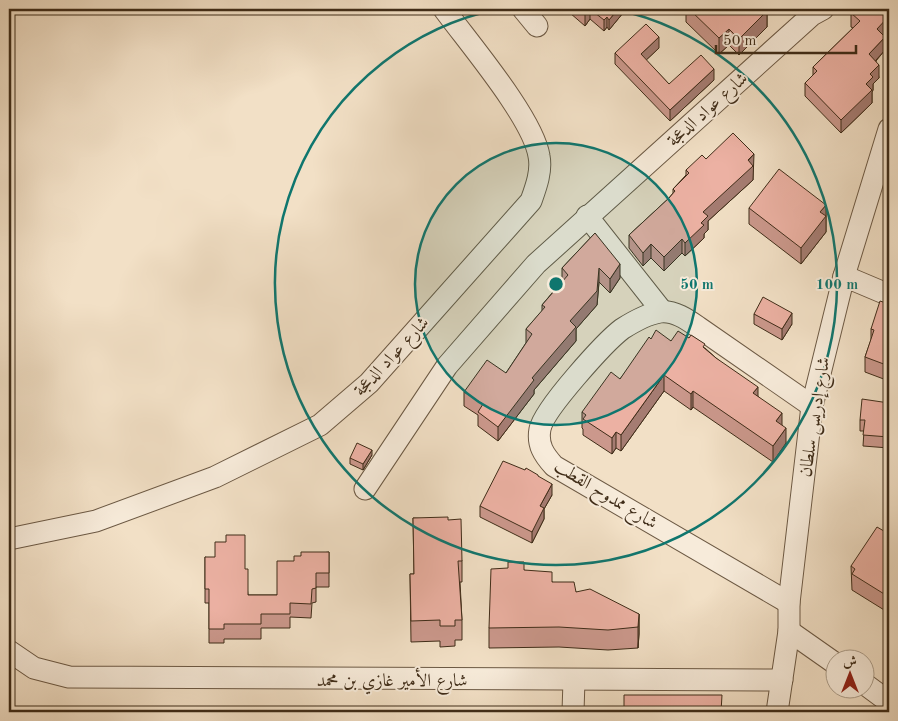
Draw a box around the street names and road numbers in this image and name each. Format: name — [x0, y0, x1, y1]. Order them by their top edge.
street label: شارع عواد الدعجة — [664, 69, 755, 154]
street label: شارع عواد الدعجة — [351, 314, 436, 403]
street label: شارع إدريس سلطان — [797, 356, 838, 479]
street label: شارع ممدوح القطب — [548, 457, 660, 538]
street label: شارع الأمير غازي بن محمد — [317, 667, 467, 695]

